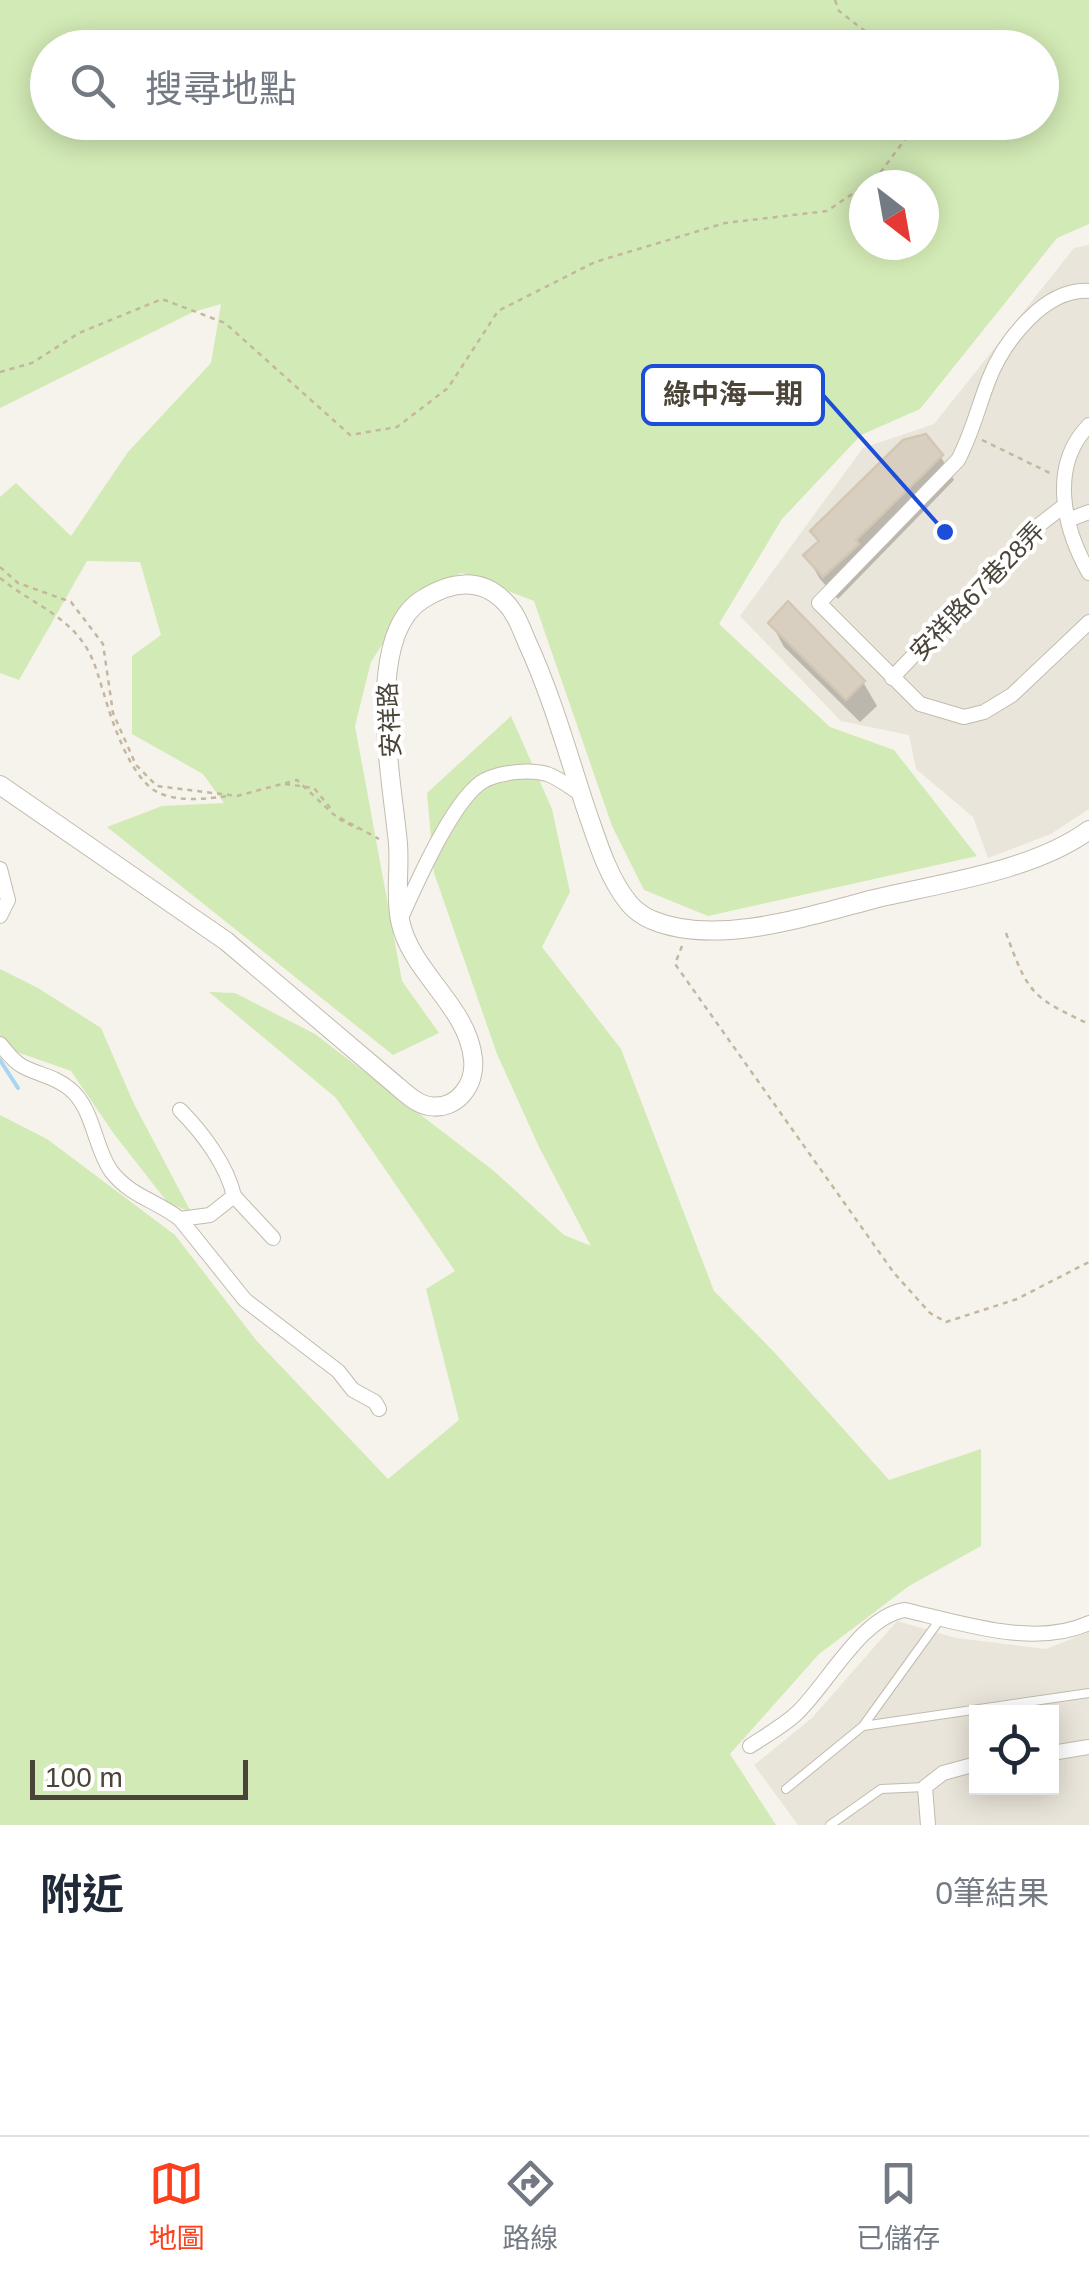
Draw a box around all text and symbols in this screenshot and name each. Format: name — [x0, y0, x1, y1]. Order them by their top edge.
search box — [30, 30, 1059, 140]
icon: search — [65, 58, 120, 113]
text: 搜尋地點 — [145, 68, 297, 110]
north arrow — [849, 170, 939, 260]
callout: 綠中海一期 — [643, 366, 823, 424]
text: 綠中海一期 — [663, 379, 803, 410]
street label: 安祥路67巷28弄 — [904, 516, 1050, 666]
street label: 安祥路 — [373, 682, 405, 758]
map controls — [969, 1705, 1059, 1795]
button: locate — [969, 1705, 1059, 1795]
scale bar — [30, 1755, 248, 1800]
text: 100 m — [45, 1762, 123, 1793]
text: 附近 — [40, 1871, 124, 1918]
text: 0筆結果 — [935, 1875, 1049, 1911]
tab: 地圖 — [149, 2156, 205, 2256]
tab: 路線 — [502, 2156, 558, 2256]
tab: 已儲存 — [856, 2156, 940, 2256]

